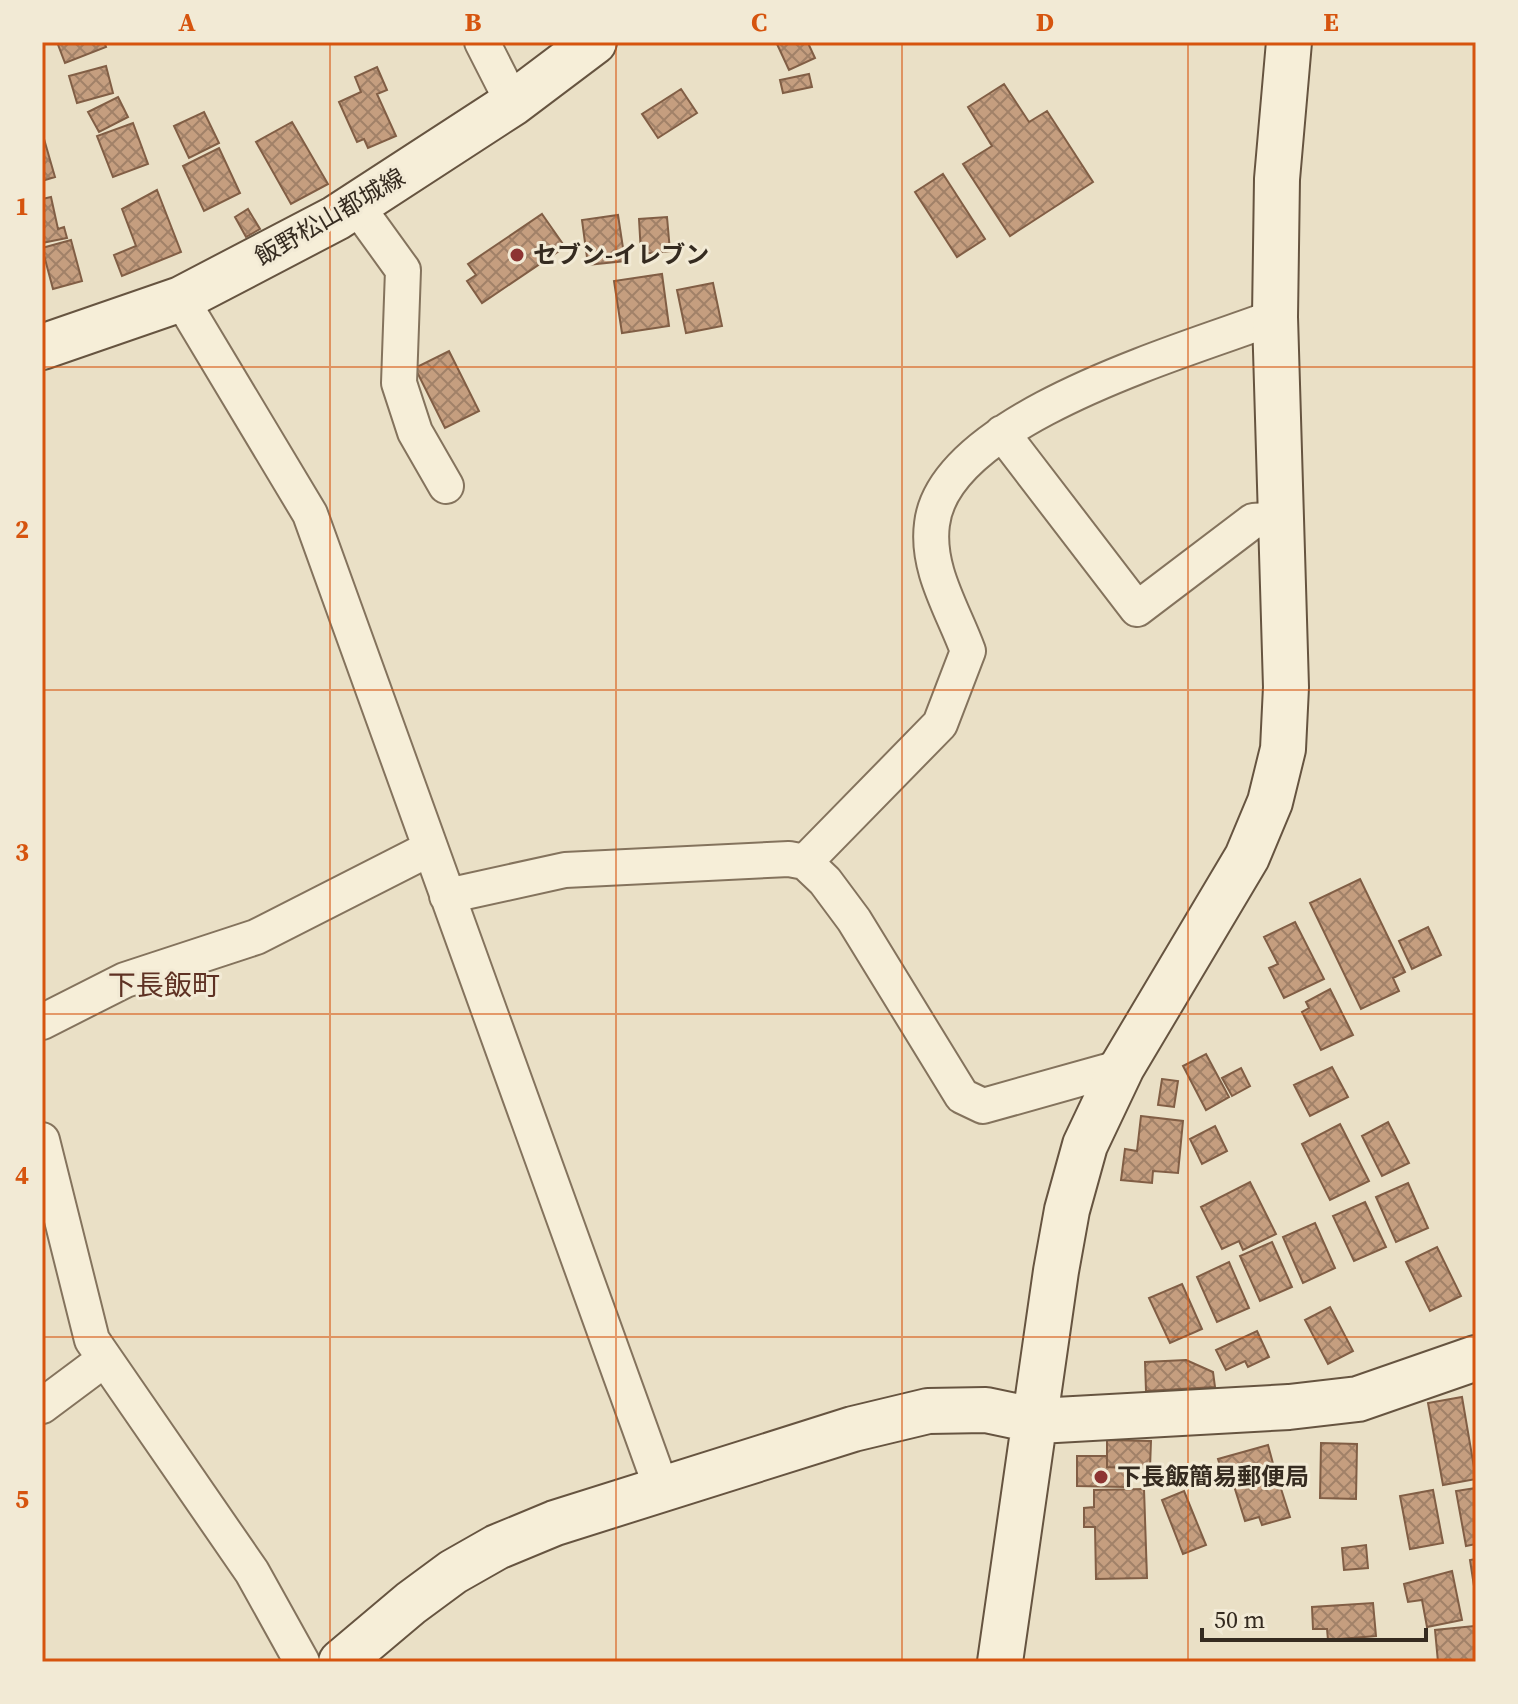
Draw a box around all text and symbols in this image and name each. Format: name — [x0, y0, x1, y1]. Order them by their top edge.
text: A — [178, 4, 196, 40]
text: B — [465, 4, 482, 40]
text: C — [751, 4, 767, 40]
text: D — [1036, 4, 1054, 40]
text: E — [1323, 4, 1339, 40]
street label: 飯野松山都城線 — [249, 160, 411, 273]
text: 1 — [15, 188, 29, 224]
place label: セブン-イレブン — [533, 238, 709, 271]
marker: セブン-イレブン — [508, 246, 526, 264]
text: 2 — [15, 511, 29, 547]
text: 3 — [15, 834, 29, 870]
district label: 下長飯町 — [108, 966, 220, 1004]
text: 4 — [15, 1157, 29, 1193]
place label: 下長飯簡易郵便局 — [1117, 1460, 1309, 1493]
marker: 下長飯簡易郵便局 — [1092, 1468, 1110, 1486]
text: 5 — [15, 1481, 29, 1517]
scale bar — [1202, 1592, 1426, 1642]
text: 50 m — [1214, 1603, 1265, 1636]

